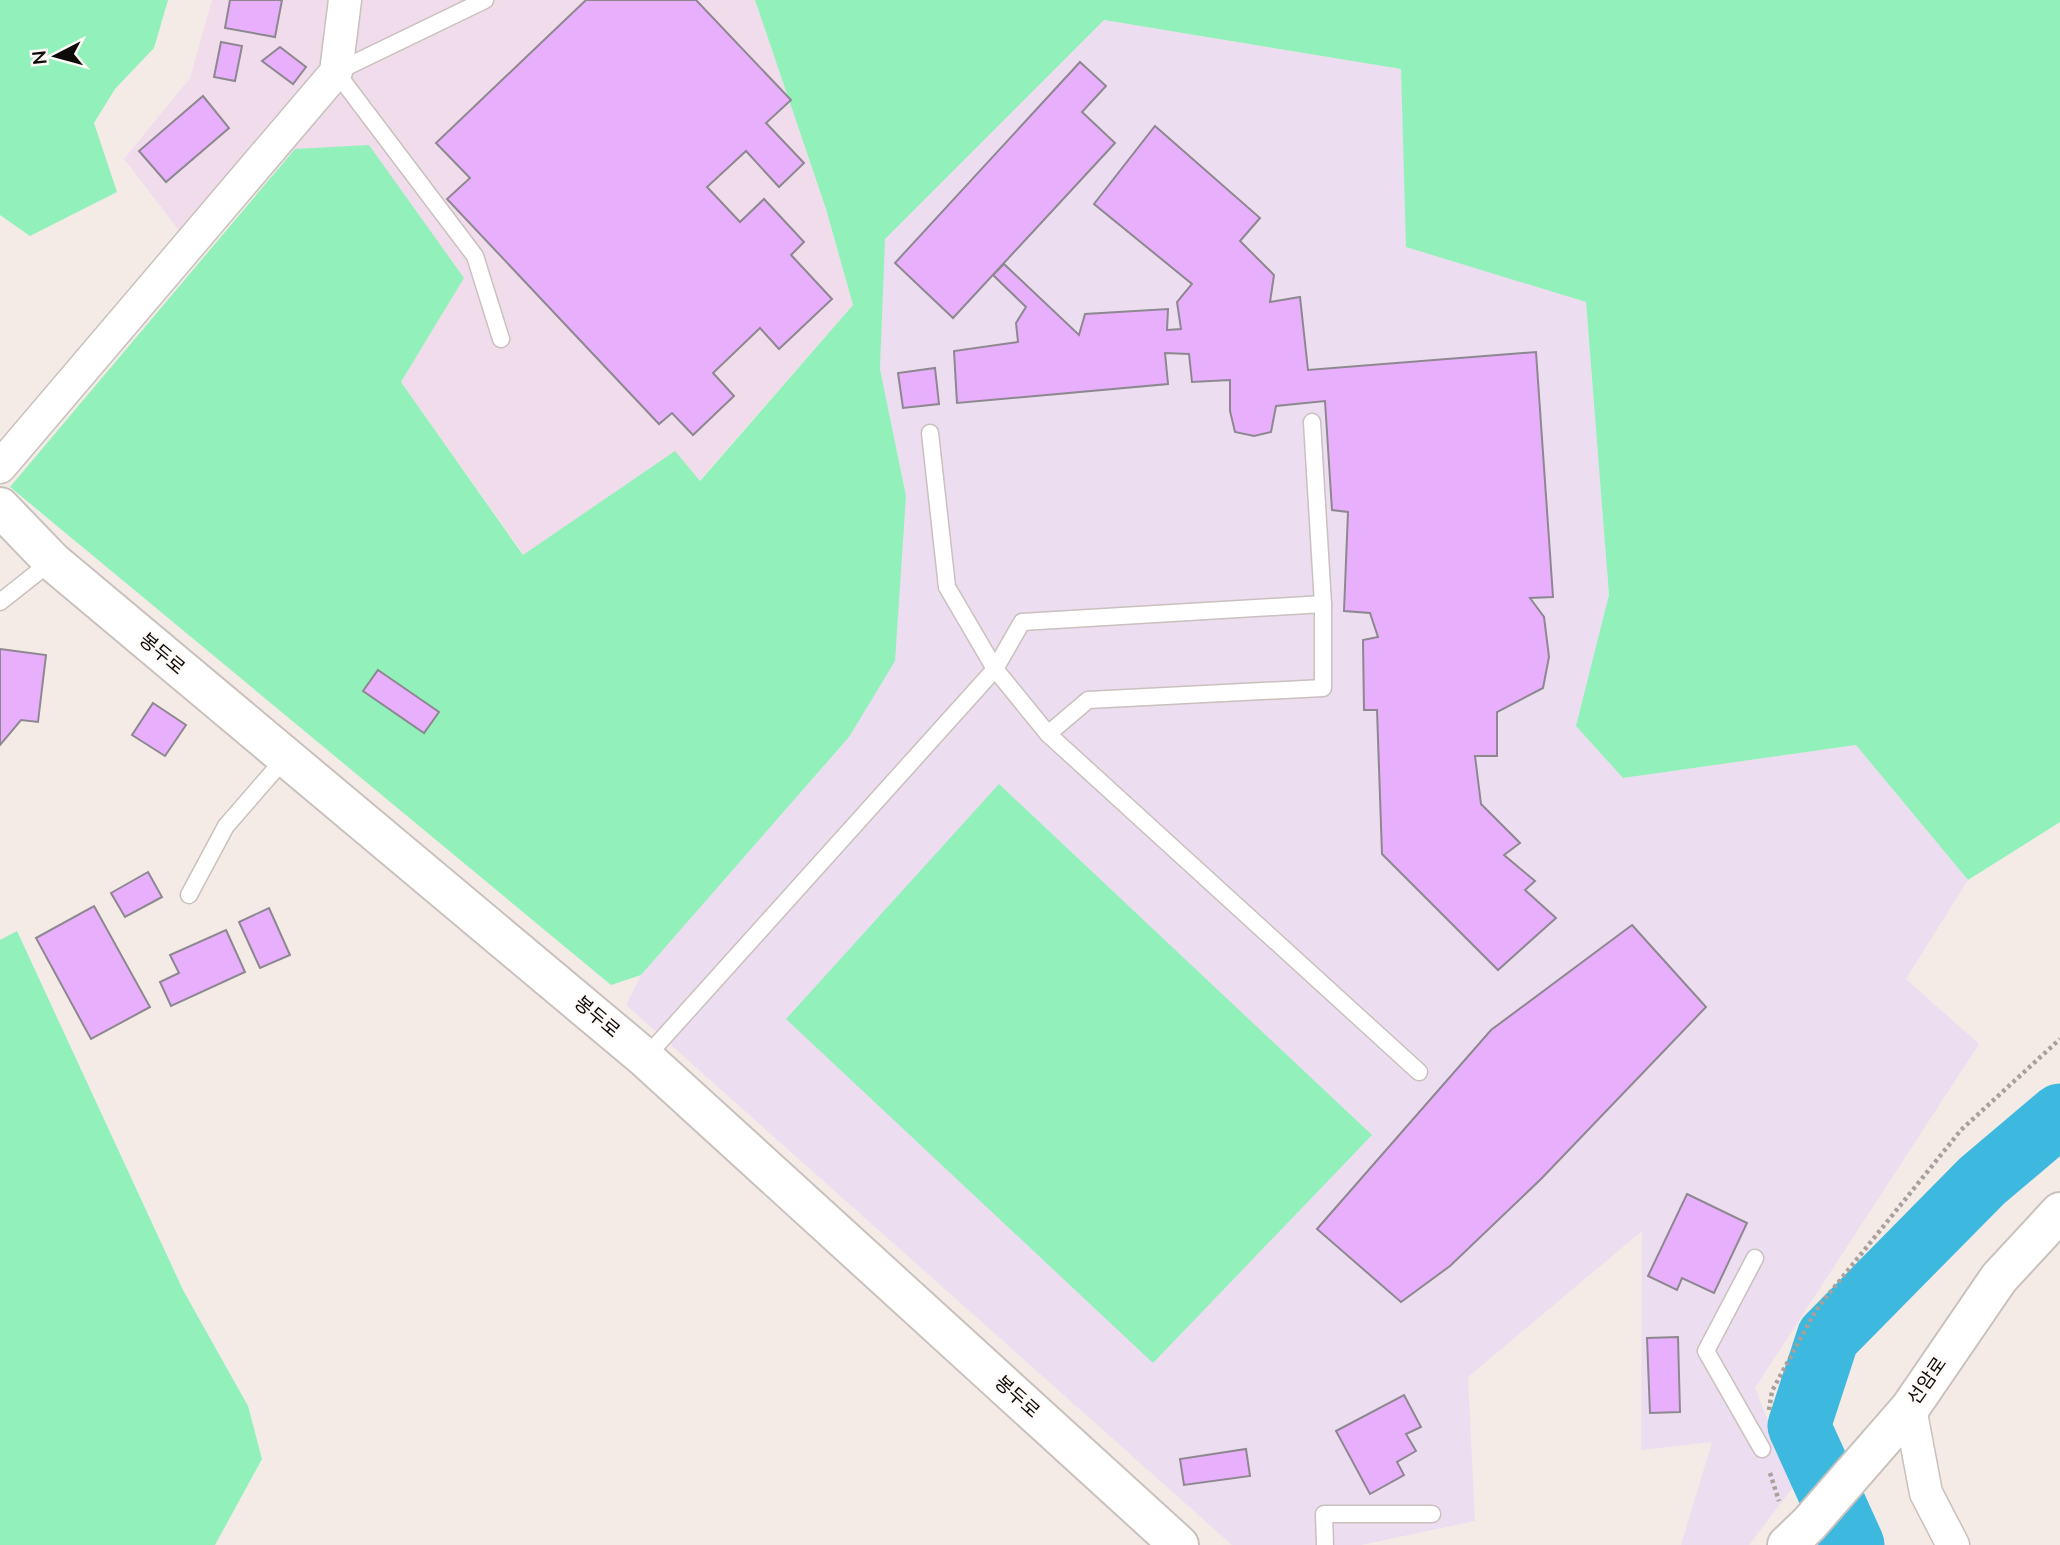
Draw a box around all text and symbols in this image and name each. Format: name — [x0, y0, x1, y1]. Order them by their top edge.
north arrow — [21, 21, 91, 91]
text: N — [26, 49, 54, 66]
street label: 봉두로 — [134, 627, 190, 681]
street label: 봉두로 — [569, 990, 625, 1044]
street label: 선암로 — [1901, 1352, 1953, 1410]
street label: 봉두로 — [989, 1370, 1045, 1424]

